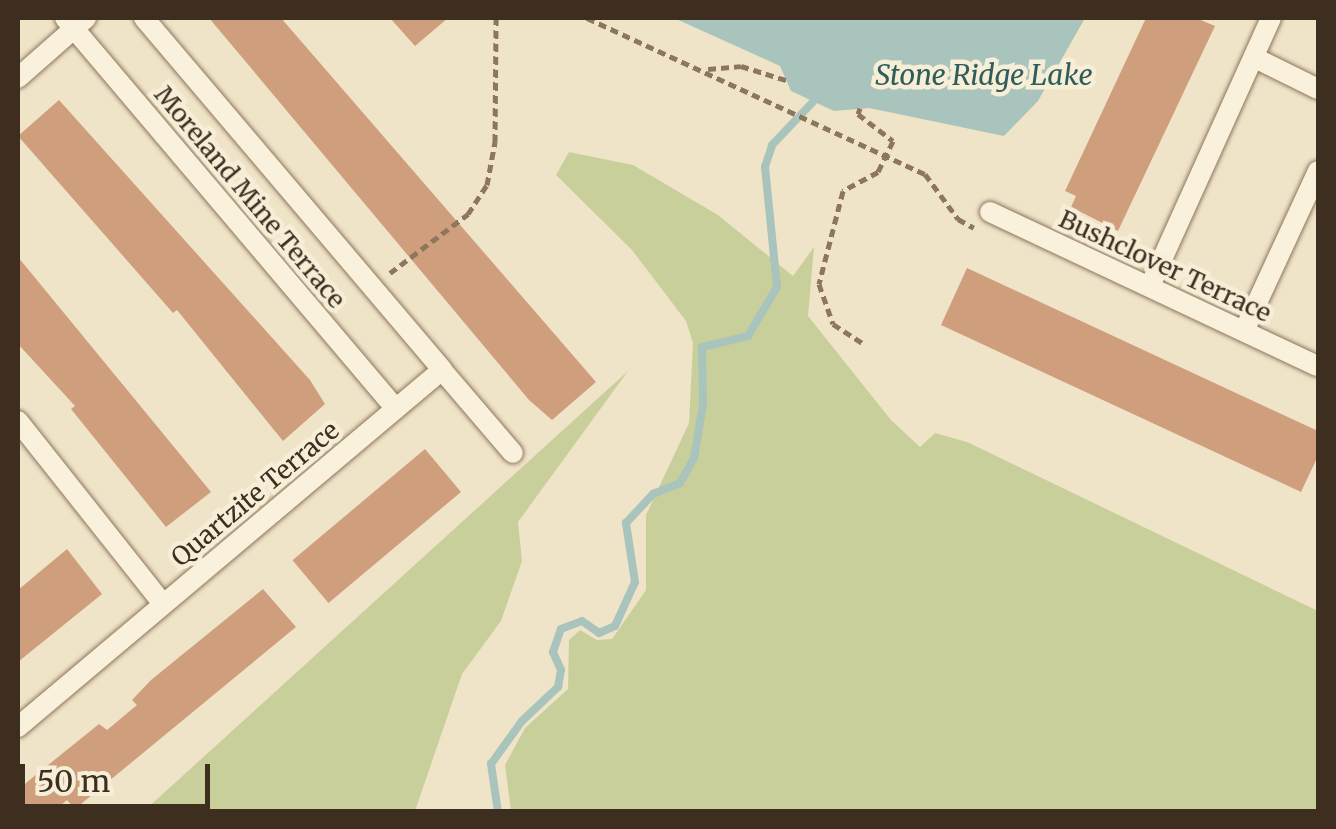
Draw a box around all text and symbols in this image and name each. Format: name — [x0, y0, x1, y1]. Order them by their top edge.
water label: Stone Ridge Lake — [875, 58, 1093, 92]
street label: Moreland Mine Terrace — [148, 80, 352, 314]
street label: Bushclover Terrace — [1054, 204, 1276, 328]
street label: Quartzite Terrace — [165, 415, 345, 573]
scale bar — [25, 744, 215, 806]
text: 50 m — [37, 762, 110, 800]

